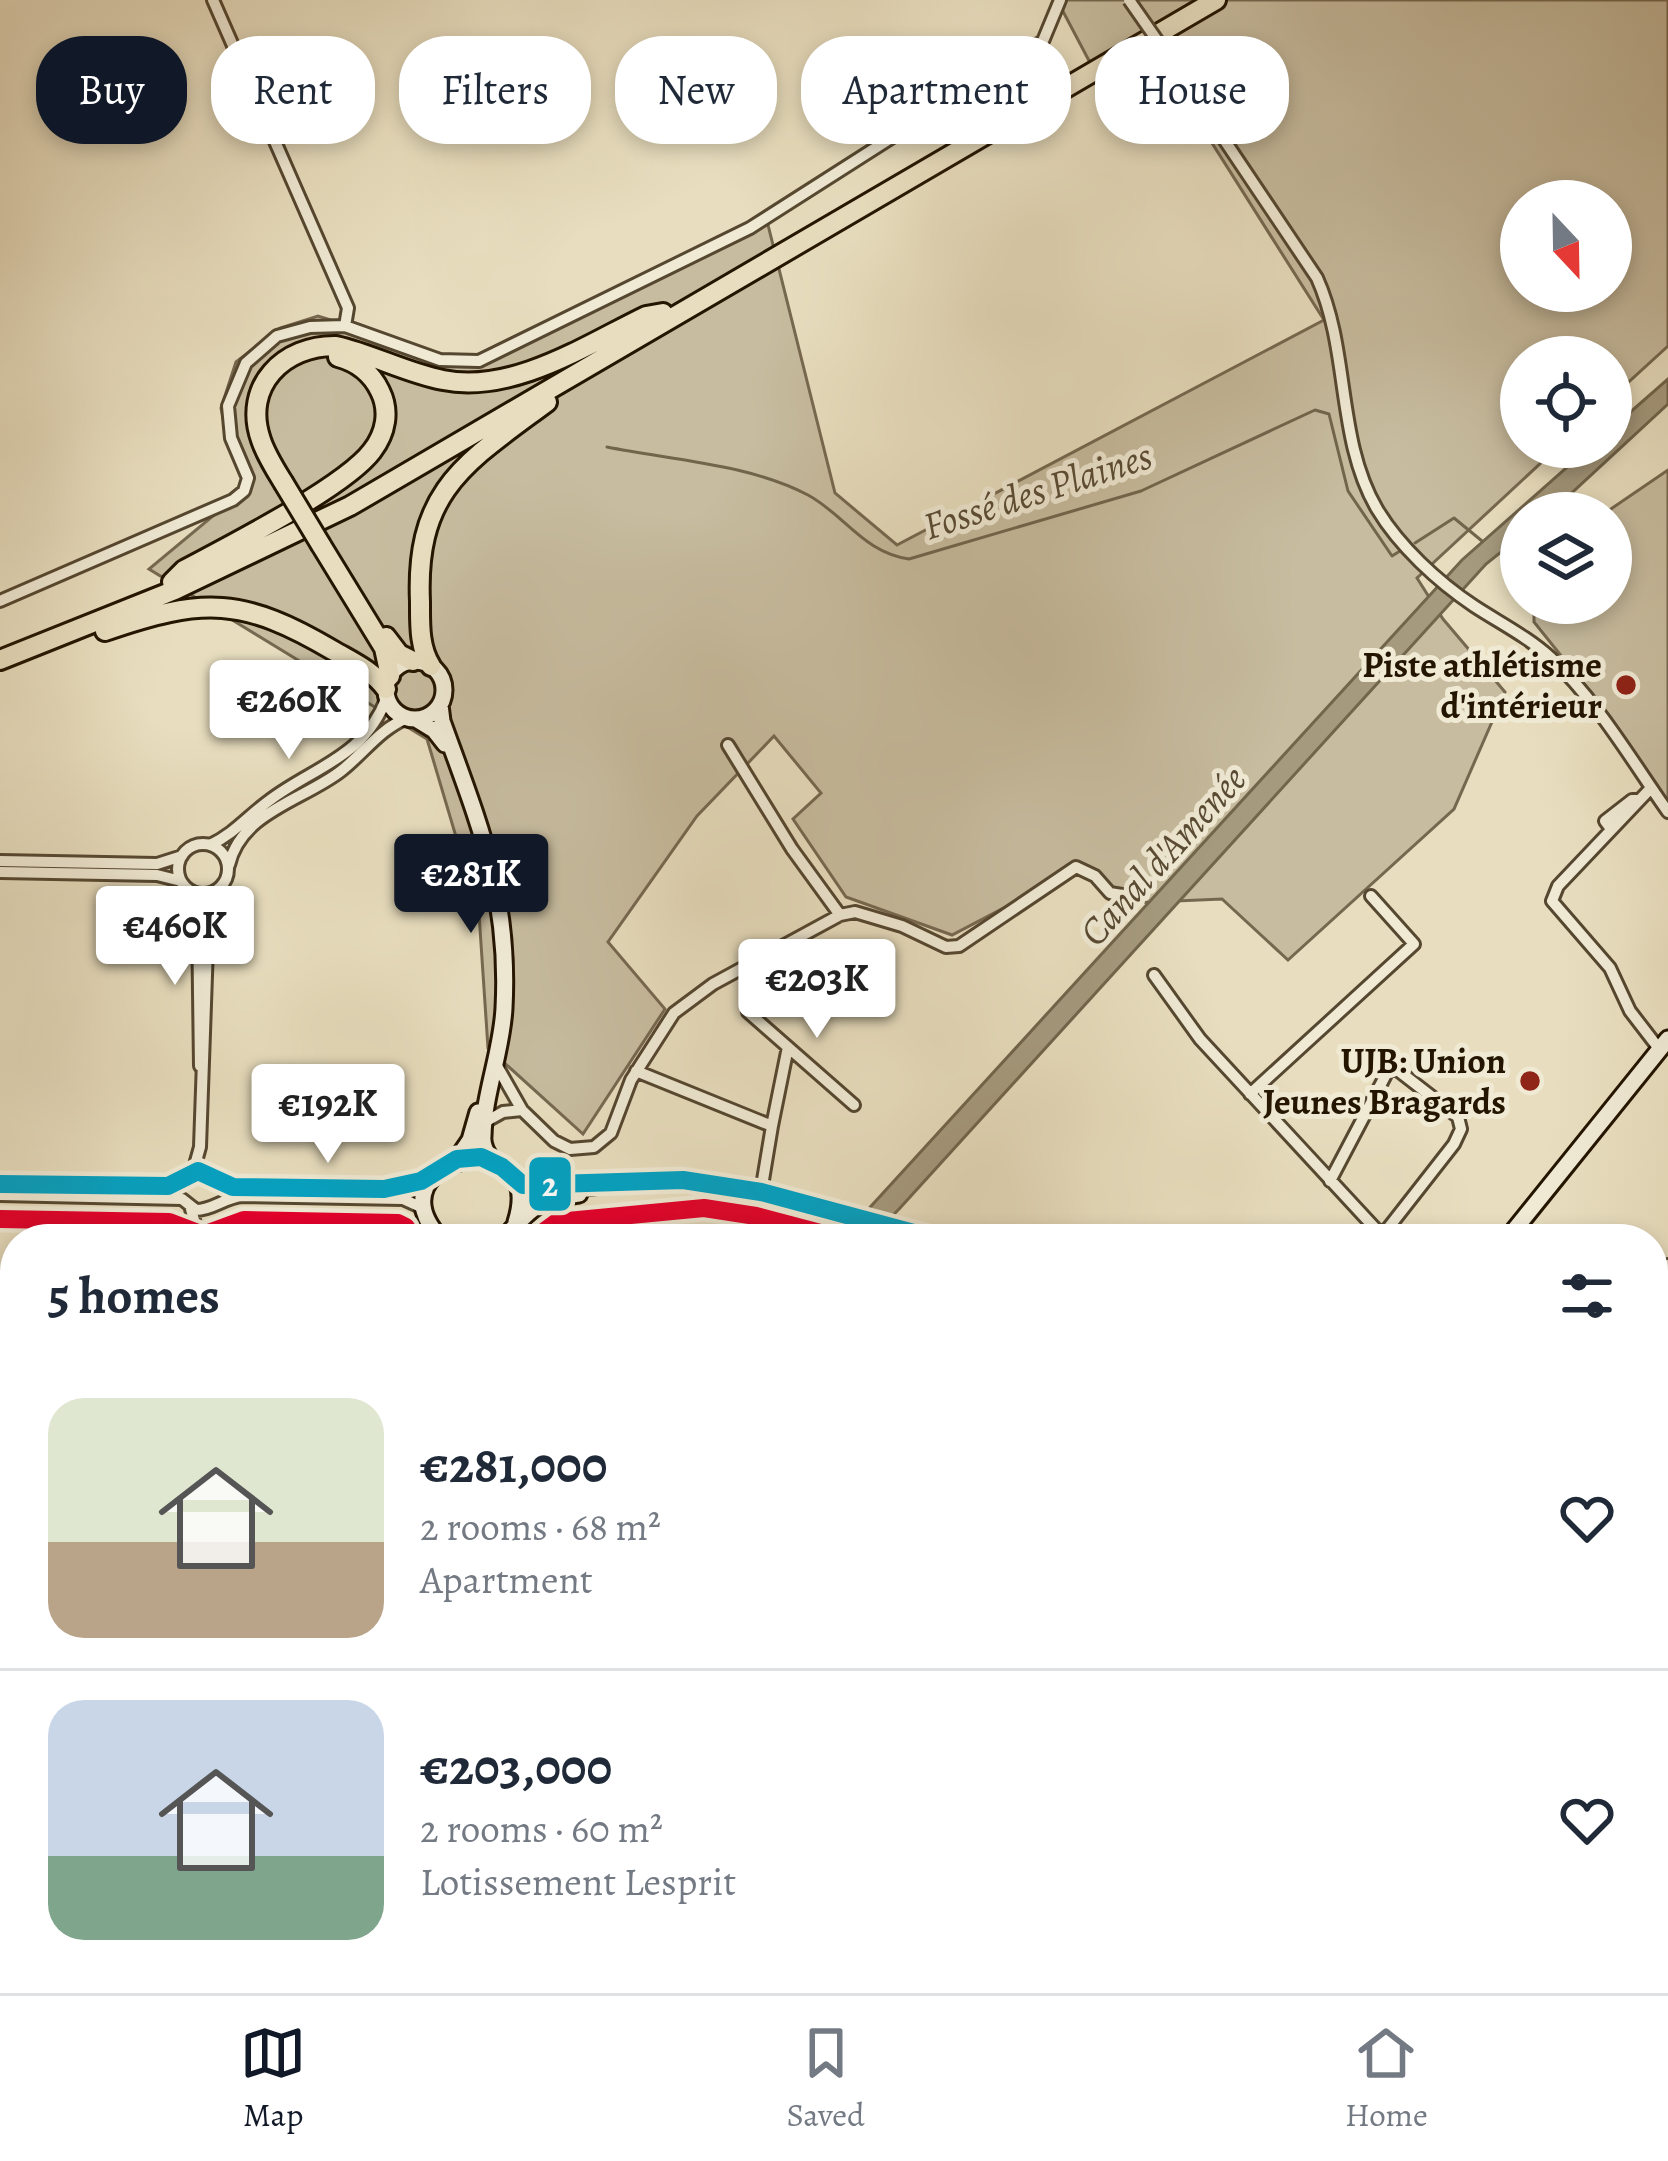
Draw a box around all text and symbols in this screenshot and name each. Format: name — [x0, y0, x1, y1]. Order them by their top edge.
chip: Buy — [36, 36, 187, 144]
chip: Rent — [211, 36, 375, 144]
chip: Filters — [399, 36, 591, 144]
chip: New — [615, 36, 777, 144]
chip: Apartment — [801, 36, 1071, 144]
chip: House — [1095, 36, 1289, 144]
north arrow — [1500, 180, 1632, 312]
map controls — [1500, 180, 1632, 624]
button: locate — [1500, 336, 1632, 468]
water label: Fossé des Plaines — [916, 429, 1158, 552]
button: layers — [1500, 492, 1632, 624]
place label: Piste athlétisme d'intérieur — [1362, 640, 1602, 730]
pin: €260K — [205, 660, 373, 762]
text: €260K — [237, 672, 341, 725]
marker: Piste athlétisme d'intérieur — [1613, 672, 1639, 698]
water label: Canal d'Amenée — [1067, 753, 1258, 957]
pin: €281K — [387, 834, 555, 936]
text: €281K — [421, 846, 521, 899]
pin: €460K — [91, 886, 259, 988]
text: €460K — [123, 898, 227, 951]
pin: €203K — [733, 939, 901, 1041]
text: €203K — [765, 951, 869, 1004]
place label: UJB: Union Jeunes Bragards — [1263, 1036, 1506, 1126]
pin: €192K — [244, 1064, 412, 1166]
marker: UJB: Union Jeunes Bragards — [1517, 1068, 1543, 1094]
text: €192K — [279, 1076, 377, 1129]
line badge: 2 — [527, 1155, 573, 1213]
text: 2 — [542, 1162, 558, 1207]
text: 5 homes — [48, 1261, 220, 1331]
icon: filters — [1554, 1263, 1620, 1329]
text: €281,000 — [420, 1430, 607, 1500]
icon: home — [144, 1446, 288, 1590]
icon: heart — [1554, 1485, 1620, 1551]
text: 2 rooms · 68 m² — [420, 1500, 661, 1553]
text: Apartment — [420, 1553, 593, 1606]
text: €203,000 — [420, 1732, 612, 1802]
icon: home — [144, 1748, 288, 1892]
icon: heart — [1554, 1787, 1620, 1853]
text: 2 rooms · 60 m² — [420, 1802, 663, 1855]
text: Lotissement Lesprit — [420, 1855, 736, 1908]
tab: Map — [240, 2020, 306, 2137]
tab: Saved — [786, 2020, 865, 2137]
tab: Home — [1345, 2020, 1428, 2137]

